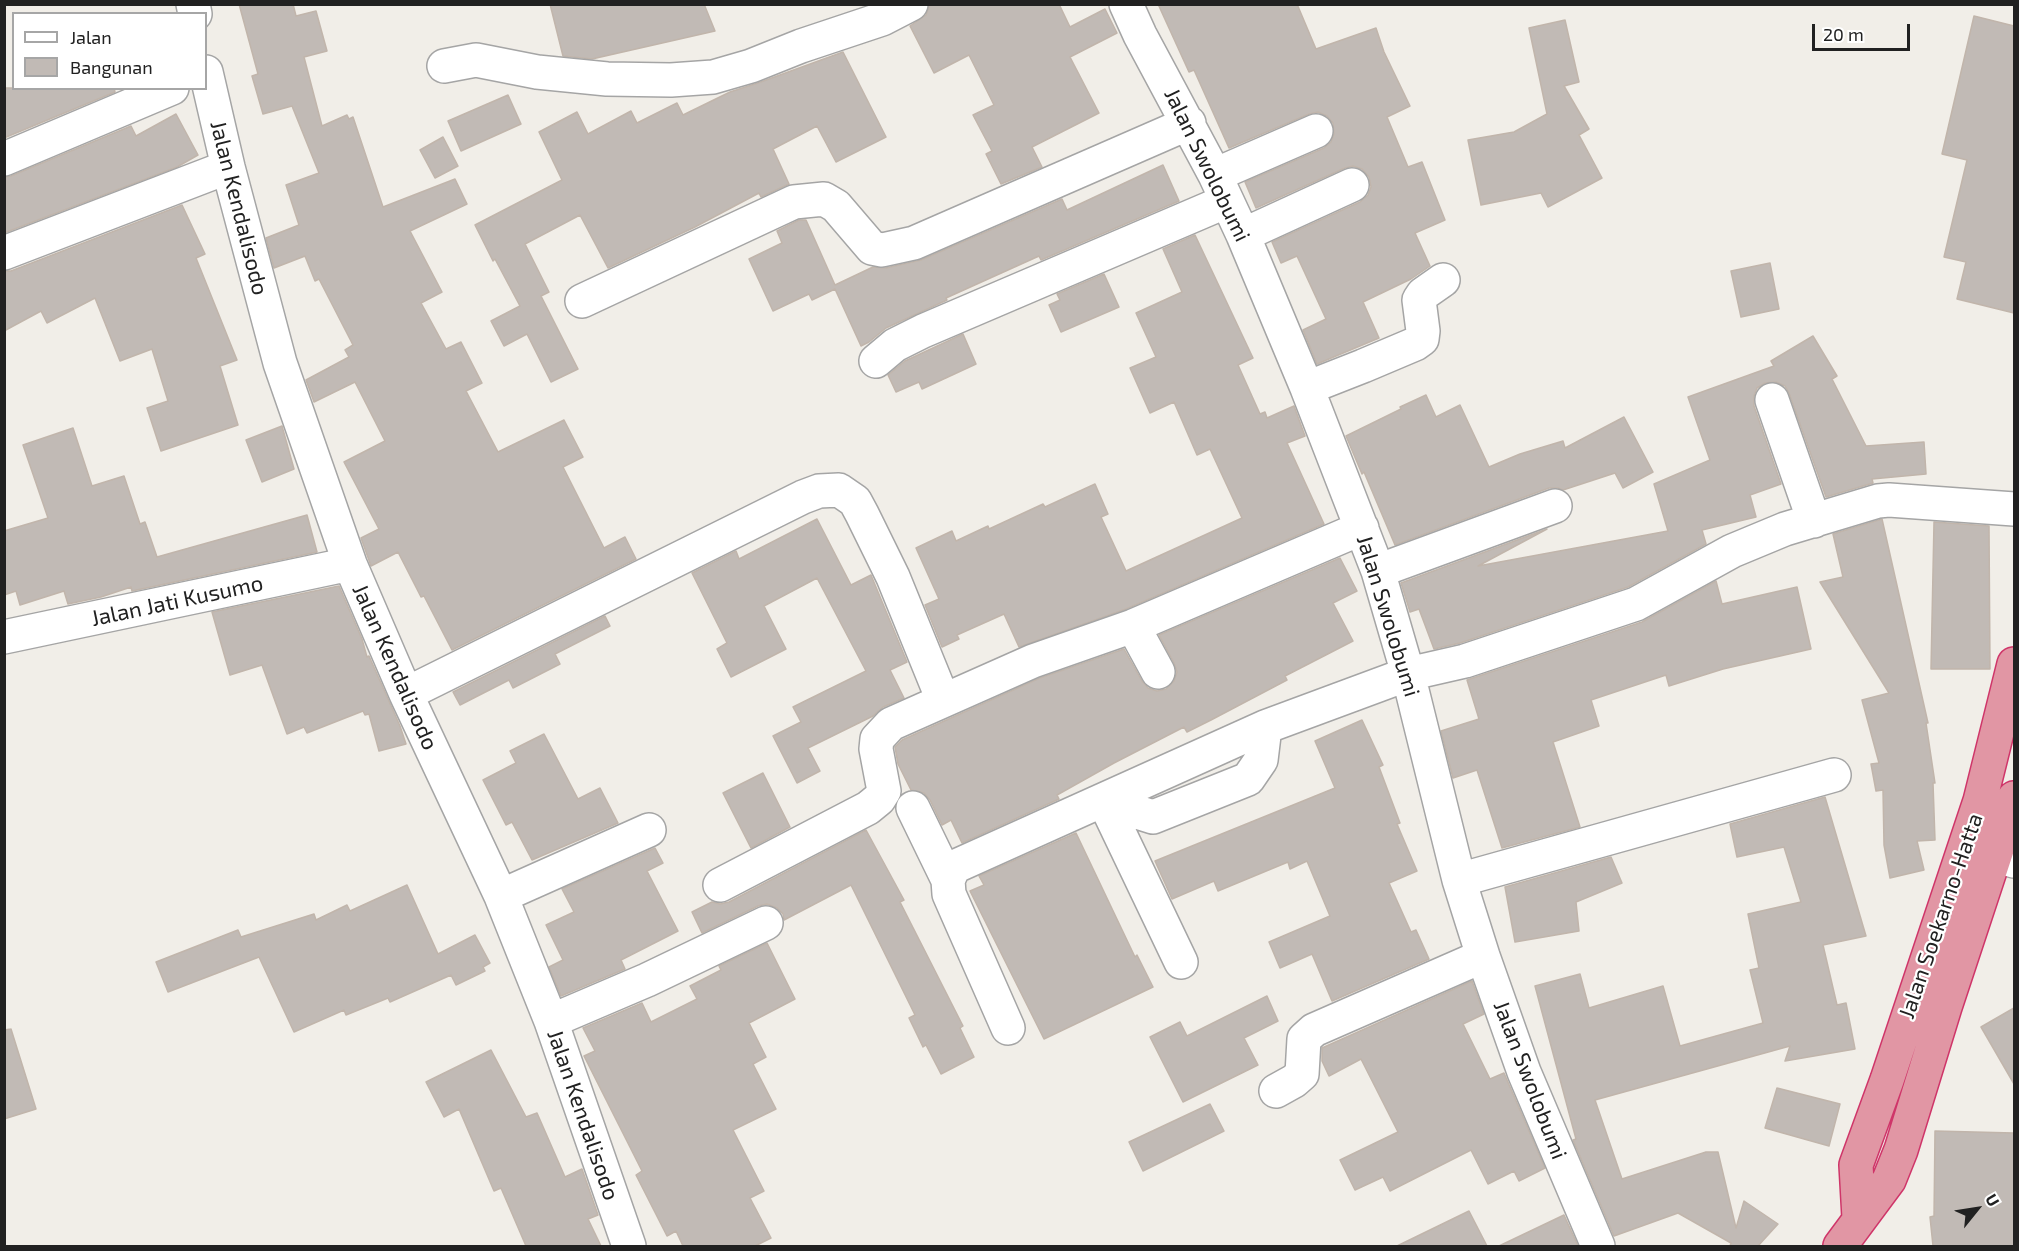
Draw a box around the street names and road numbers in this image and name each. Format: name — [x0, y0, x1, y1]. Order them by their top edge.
street label: Jalan Swolobumi — [1158, 84, 1256, 246]
street label: Jalan Kendalisodo — [205, 118, 273, 298]
street label: Jalan Swolobumi — [1351, 532, 1425, 700]
street label: Jalan Jati Kusumo — [89, 570, 265, 632]
street label: Jalan Kendalisodo — [347, 580, 443, 754]
street label: Jalan Soekarno-Hatta — [1893, 810, 1989, 1022]
street label: Jalan Swolobumi — [1488, 997, 1572, 1163]
street label: Jalan Kendalisodo — [541, 1026, 625, 1204]

